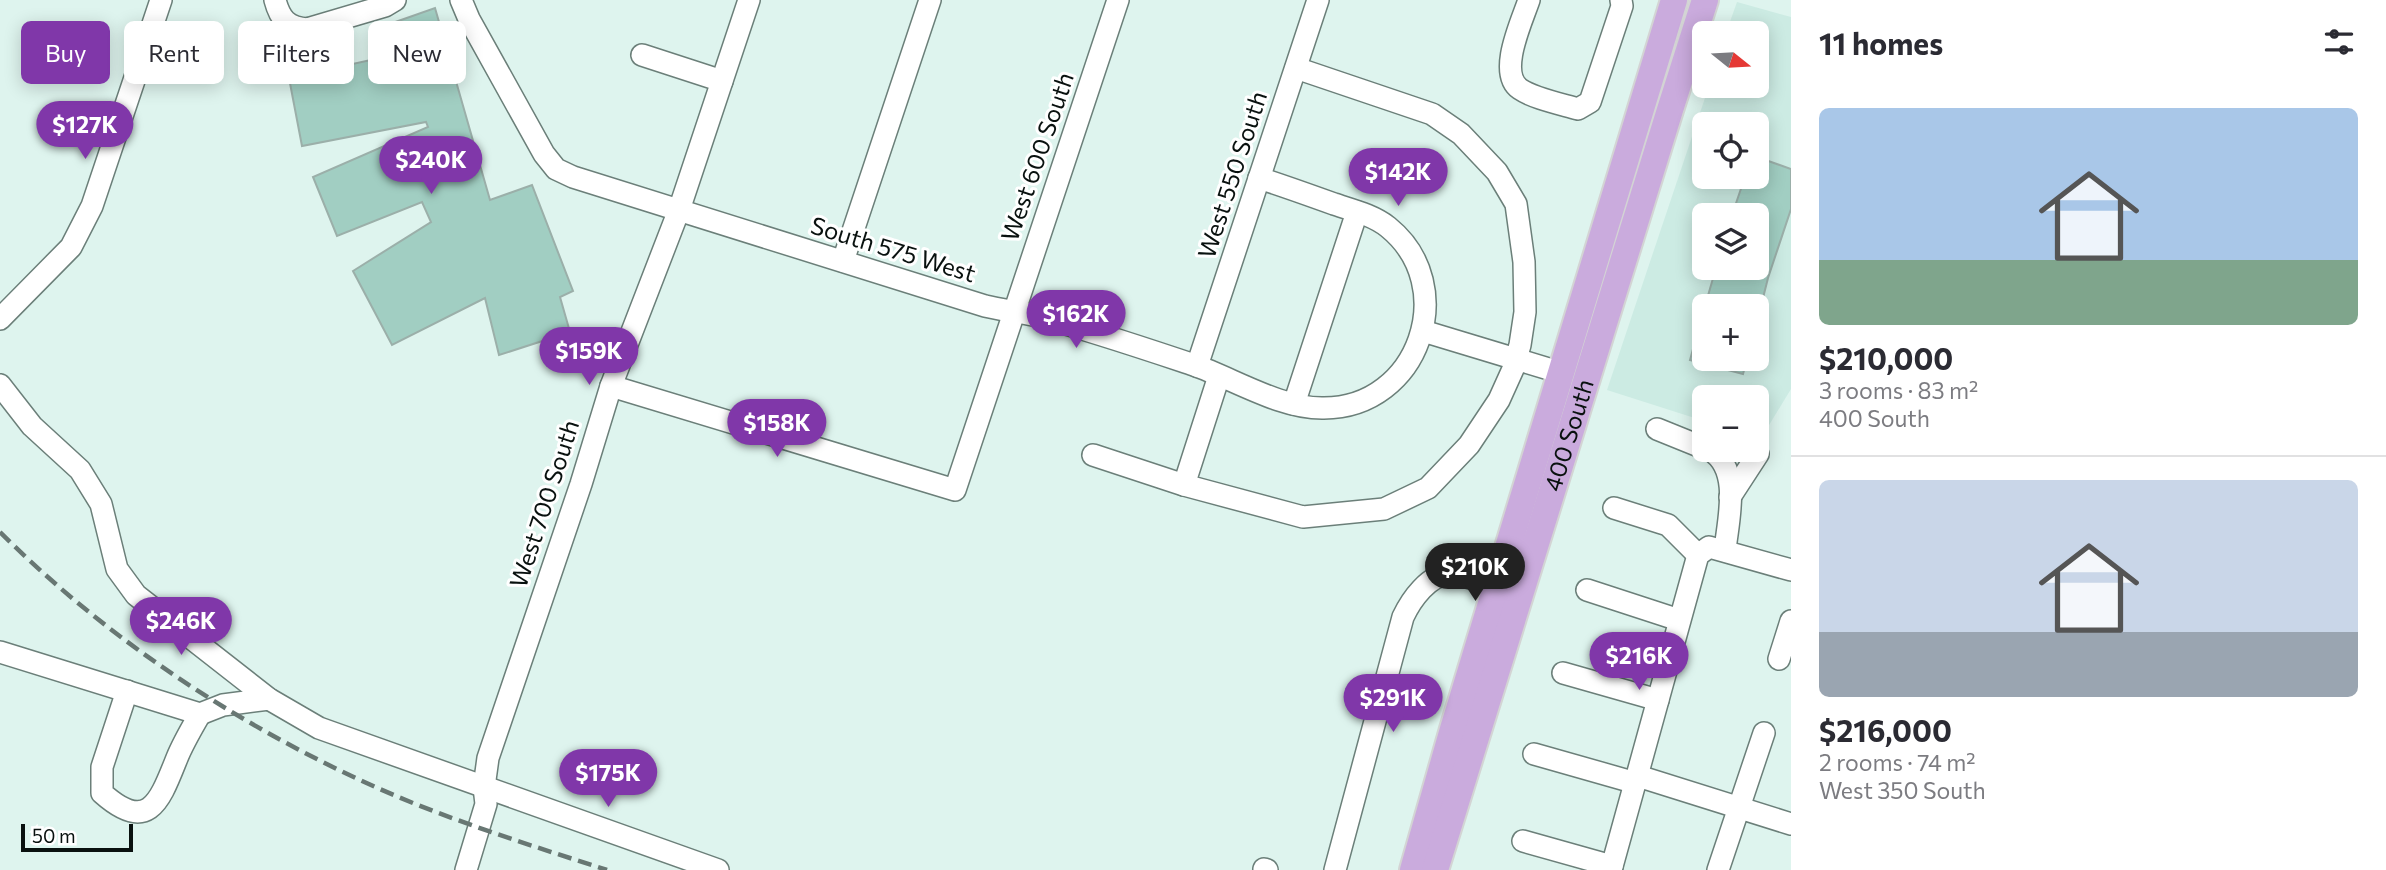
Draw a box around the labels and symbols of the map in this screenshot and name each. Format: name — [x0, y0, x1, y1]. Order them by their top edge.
north arrow — [1692, 21, 1769, 98]
street label: West 600 South — [994, 68, 1079, 245]
street label: West 550 South — [1191, 87, 1272, 262]
pin: $127K — [36, 102, 134, 161]
pin: $240K — [382, 136, 480, 196]
pin: $142K — [1349, 148, 1447, 208]
street label: South 575 West — [807, 210, 980, 287]
pin: $162K — [1027, 290, 1125, 350]
pin: $159K — [540, 328, 638, 387]
street label: 400 South — [1537, 375, 1599, 494]
pin: $158K — [728, 400, 826, 459]
street label: West 700 South — [503, 416, 584, 591]
pin: $210K — [1426, 544, 1524, 603]
pin: $246K — [132, 598, 230, 657]
pin: $216K — [1590, 632, 1688, 692]
pin: $291K — [1344, 674, 1442, 734]
pin: $175K — [559, 750, 657, 809]
scale bar — [21, 821, 133, 853]

